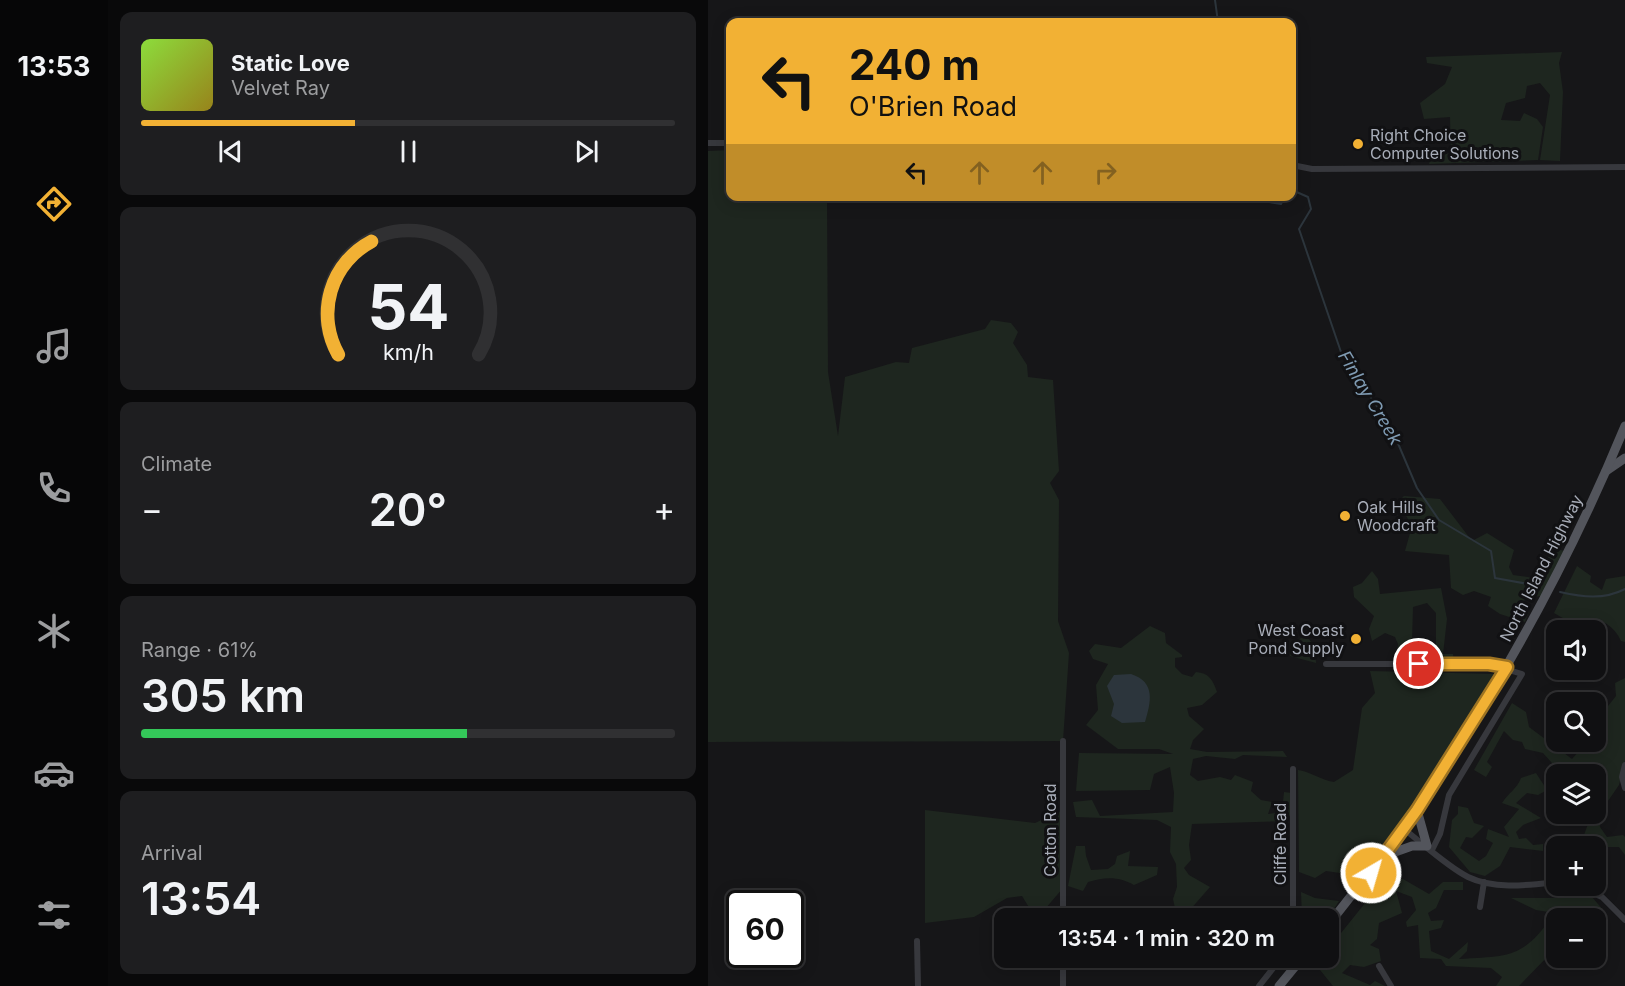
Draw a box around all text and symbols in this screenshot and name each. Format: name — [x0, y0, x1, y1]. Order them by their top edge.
text: 240 m — [849, 39, 980, 90]
icon: left — [750, 42, 828, 120]
text: 13:53 — [18, 50, 90, 83]
text: Static Love — [231, 50, 350, 76]
text: Velvet Ray — [231, 76, 330, 100]
text: O'Brien Road — [849, 90, 1017, 123]
place label: Right Choice Computer Solutions — [1370, 125, 1519, 163]
icon: previous — [214, 135, 247, 168]
icon: pause — [392, 135, 425, 168]
icon: next — [570, 135, 603, 168]
marker: Right Choice Computer Solutions — [1351, 137, 1365, 151]
icon: left — [900, 156, 933, 189]
icon: ahead — [963, 156, 996, 189]
icon: ahead — [1026, 156, 1059, 189]
icon: right — [1089, 156, 1122, 189]
icon: directions — [33, 183, 75, 225]
text: 54 — [367, 269, 449, 344]
icon: music — [33, 325, 75, 367]
text: km/h — [383, 340, 433, 366]
water label: Finlay Creek — [1334, 347, 1407, 450]
text: Climate — [141, 452, 212, 476]
icon: phone — [33, 467, 75, 509]
text: 20° — [369, 482, 447, 537]
text: − — [141, 489, 163, 529]
text: + — [653, 489, 675, 529]
street label: North Island Highway — [1495, 491, 1587, 645]
place label: Oak Hills Woodcraft — [1357, 497, 1436, 535]
marker: Oak Hills Woodcraft — [1338, 509, 1352, 523]
icon: climate — [33, 610, 75, 652]
place label: West Coast Pond Supply — [1248, 620, 1344, 658]
map controls — [1546, 620, 1606, 968]
button: sound — [1546, 620, 1606, 680]
marker: West Coast Pond Supply — [1349, 632, 1363, 646]
text: Range · 61% — [141, 638, 258, 662]
pin — [1393, 638, 1444, 689]
icon: arrive — [1402, 647, 1435, 680]
text: 305 km — [141, 668, 305, 723]
button: search — [1546, 692, 1606, 752]
icon: car — [33, 752, 75, 794]
button: layers — [1546, 764, 1606, 824]
street label: Cotton Road — [1040, 783, 1060, 877]
street label: Cliffe Road — [1270, 803, 1290, 885]
button: + — [1546, 836, 1606, 896]
text: Arrival — [141, 841, 203, 865]
position arrow — [1339, 841, 1403, 905]
text: 13:54 — [141, 871, 261, 926]
speed limit sign: 60 — [726, 890, 804, 968]
icon: filters — [33, 894, 75, 936]
button: − — [1546, 908, 1606, 968]
text: 13:54 · 1 min · 320 m — [1058, 925, 1275, 951]

